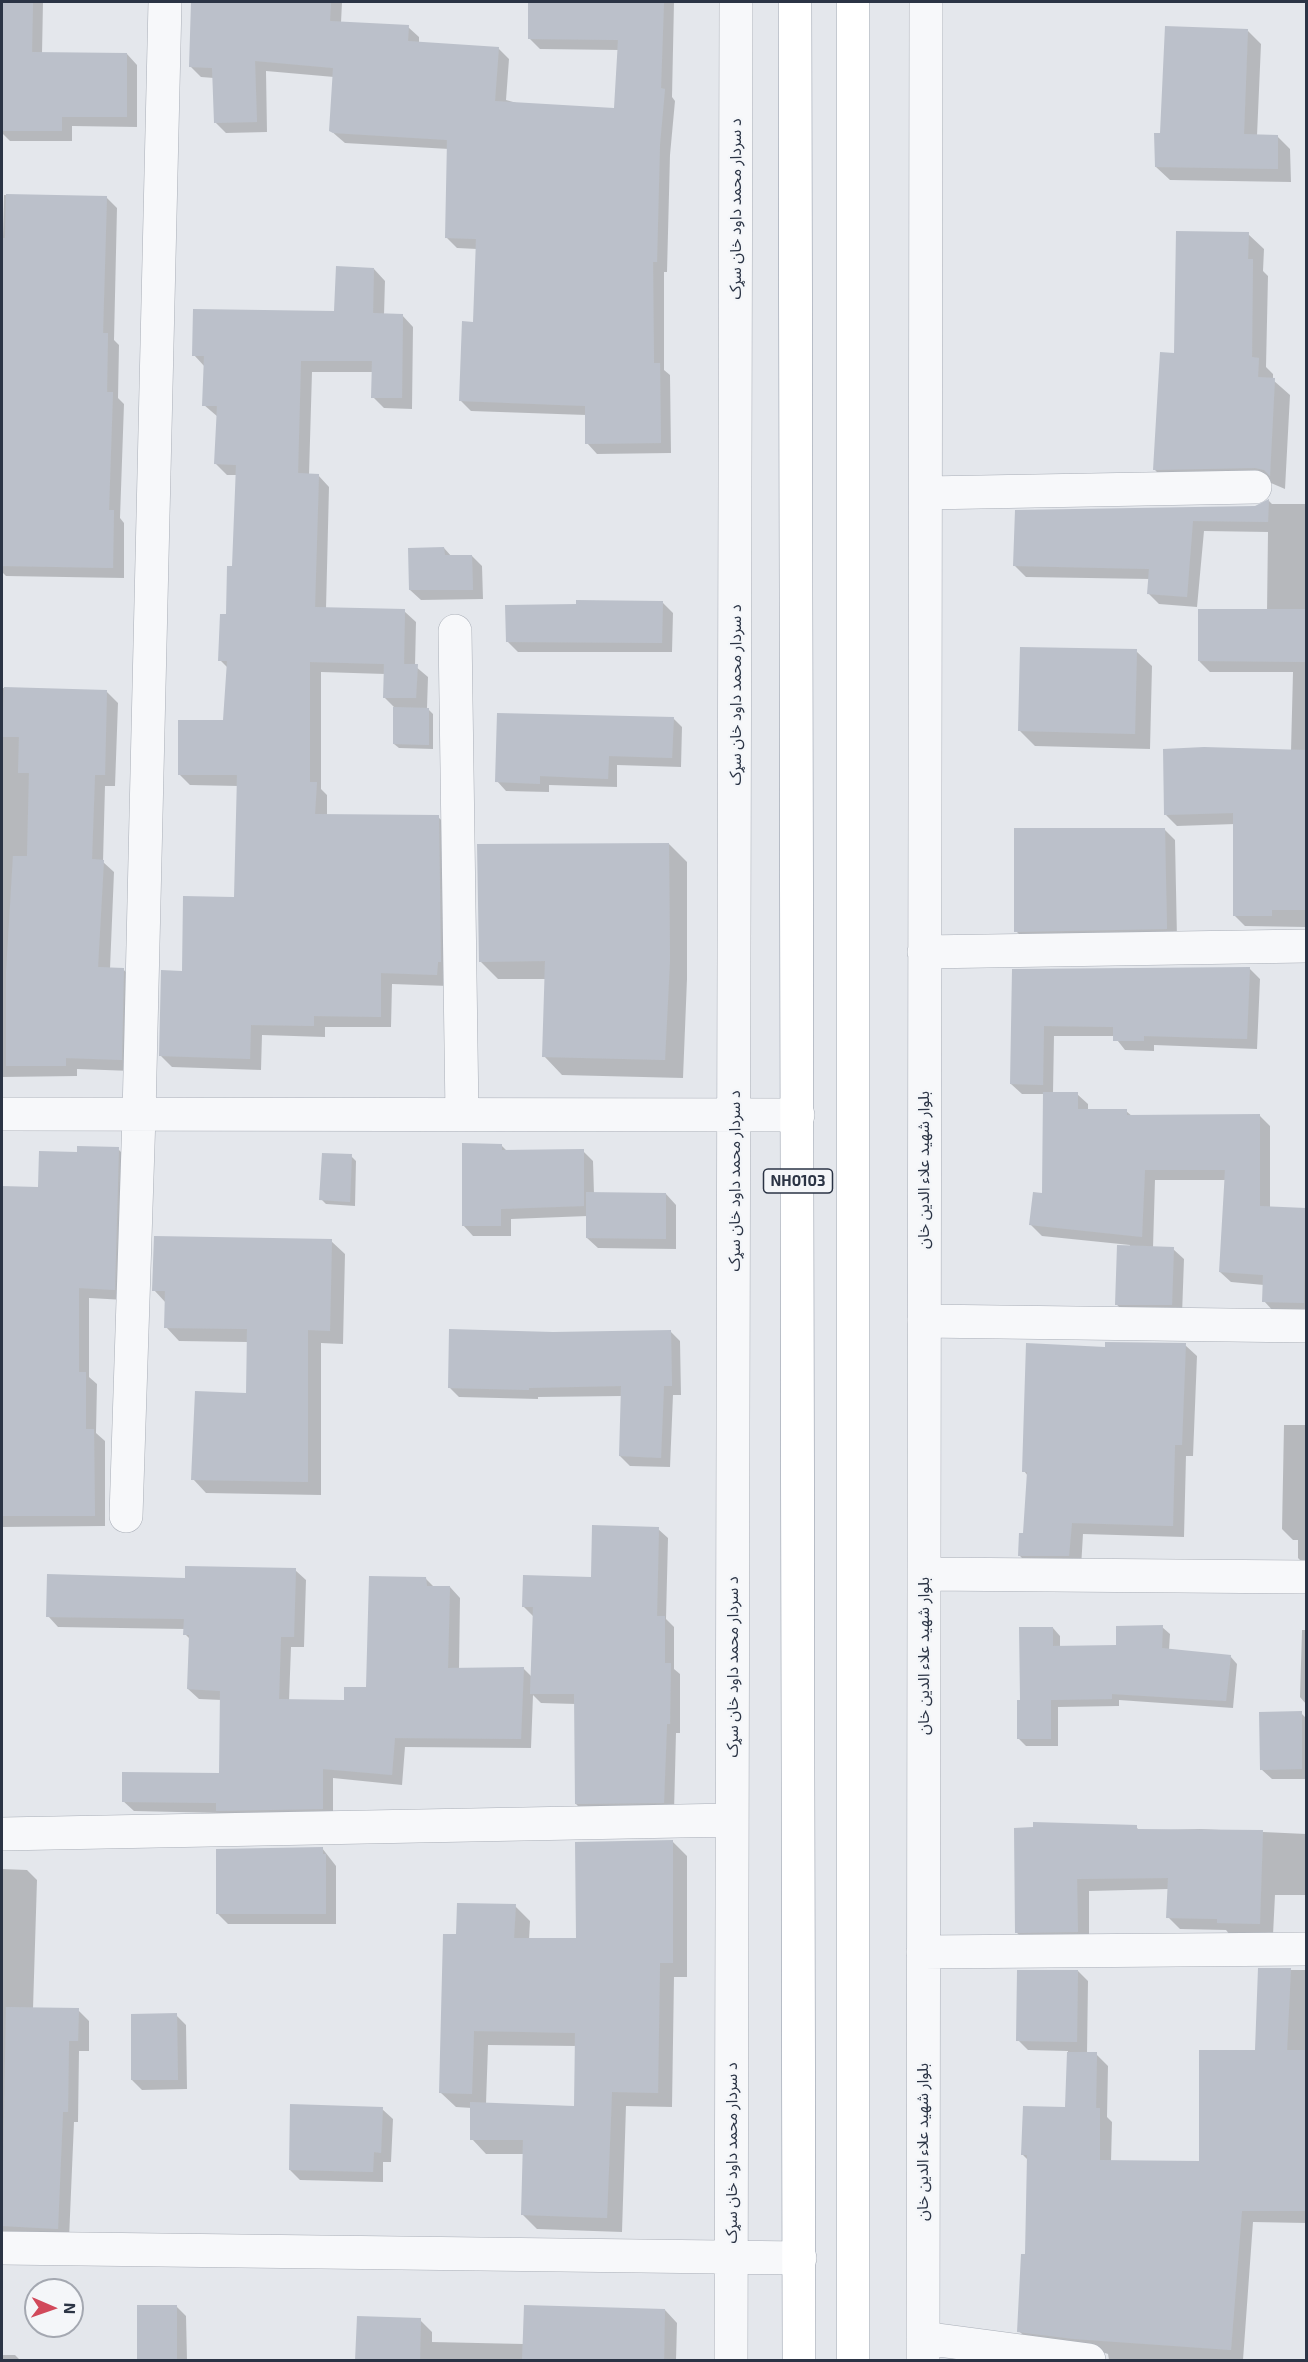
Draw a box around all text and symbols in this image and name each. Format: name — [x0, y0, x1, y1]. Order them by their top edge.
street label: د سردار محمد داود خان سړک — [726, 118, 746, 300]
street label: د سردار محمد داود خان سړک — [726, 604, 746, 786]
street label: د سردار محمد داود خان سړک — [725, 1090, 745, 1272]
street label: بلوار شهید علاء الدین خان — [914, 1091, 934, 1249]
road number: NH0103 — [764, 1169, 832, 1193]
street label: د سردار محمد داود خان سړک — [723, 1576, 743, 1758]
street label: بلوار شهید علاء الدین خان — [914, 1577, 934, 1735]
street label: د سردار محمد داود خان سړک — [722, 2062, 742, 2244]
street label: بلوار شهید علاء الدین خان — [913, 2063, 933, 2221]
north arrow — [24, 2278, 84, 2338]
text: N — [61, 2302, 80, 2315]

